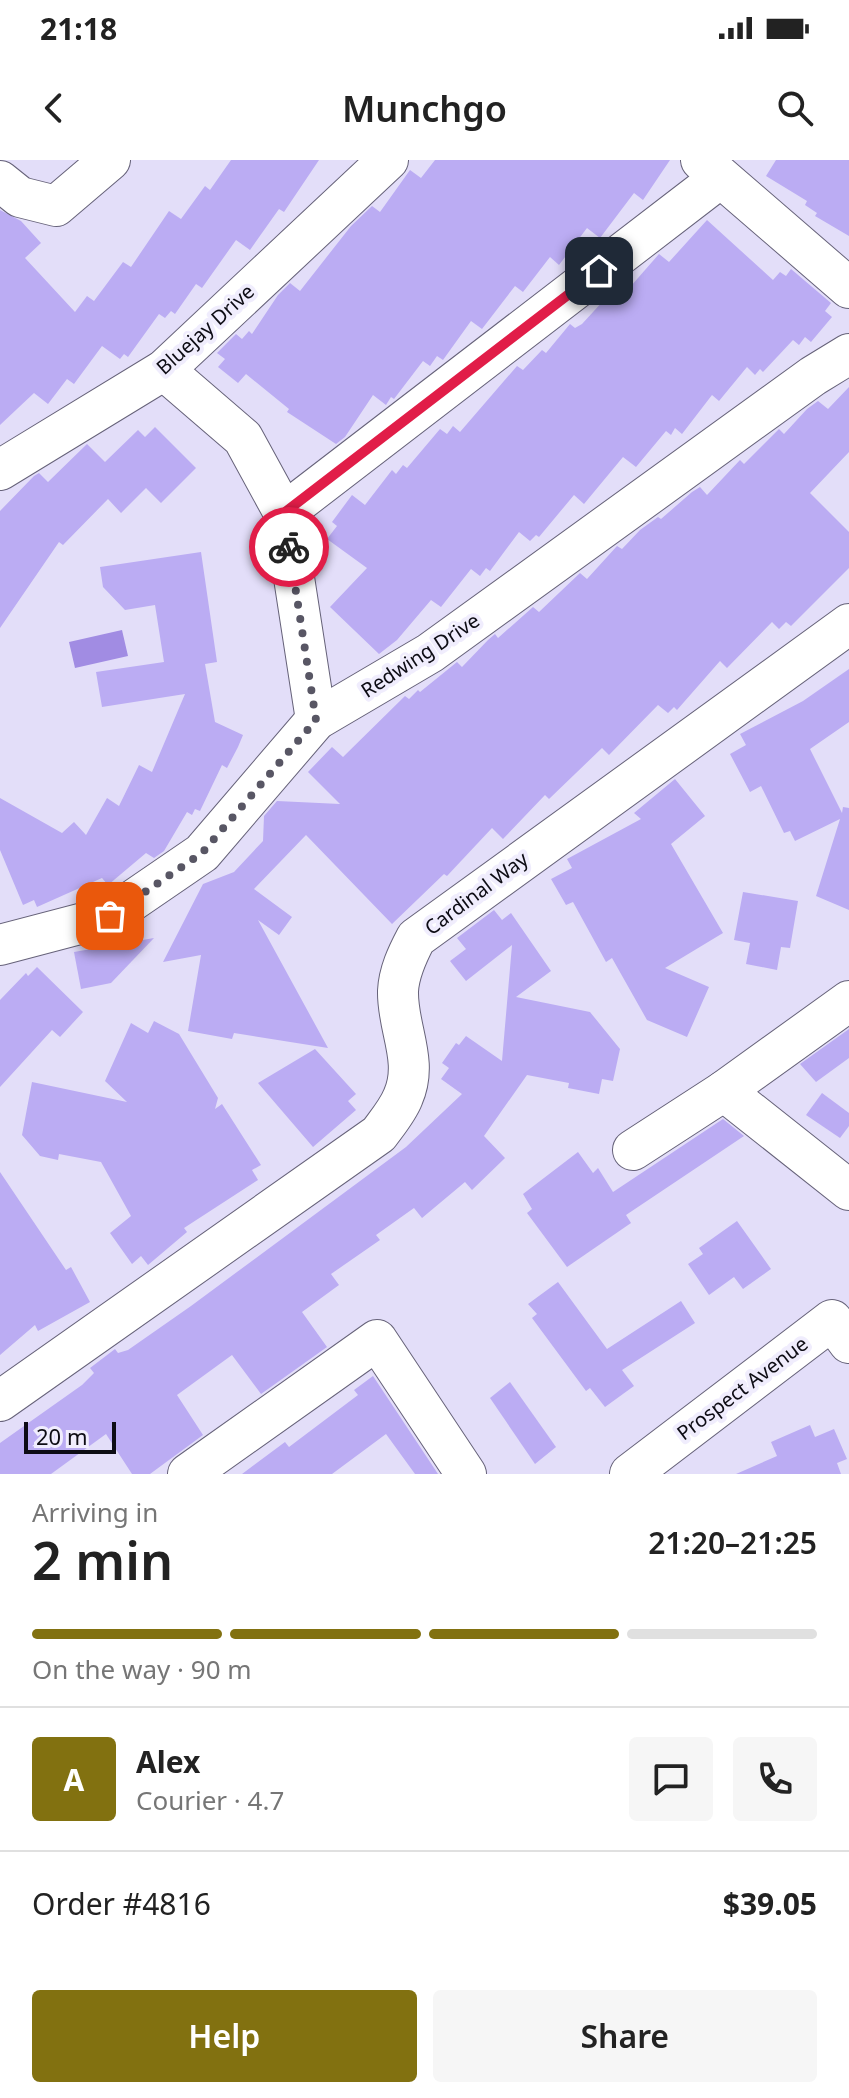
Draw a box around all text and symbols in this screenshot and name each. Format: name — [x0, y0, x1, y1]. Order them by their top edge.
text: 21:18 — [40, 8, 117, 49]
text: Munchgo — [342, 84, 507, 133]
icon: back — [32, 86, 76, 130]
icon: search — [773, 86, 817, 130]
pin — [565, 237, 633, 305]
icon: home — [577, 249, 621, 293]
street label: Bluejay Drive — [150, 278, 260, 380]
courier — [249, 507, 329, 587]
icon: bike — [267, 525, 311, 569]
street label: Redwing Drive — [356, 607, 484, 703]
street label: Cardinal Way — [419, 845, 534, 941]
pin — [76, 882, 144, 950]
icon: bag — [88, 894, 132, 938]
street label: Prospect Avenue — [671, 1330, 813, 1446]
scale bar — [24, 1418, 116, 1454]
text: 20 m — [36, 1421, 87, 1451]
text: Arriving in — [32, 1494, 158, 1530]
text: 21:20–21:25 — [648, 1522, 817, 1563]
text: 2 min — [32, 1524, 173, 1595]
text: On the way · 90 m — [32, 1651, 252, 1687]
button: chat — [629, 1737, 713, 1821]
button: phone — [733, 1737, 817, 1821]
text: Alex — [136, 1741, 200, 1782]
text: A — [64, 1759, 84, 1800]
text: Courier · 4.7 — [136, 1782, 284, 1818]
text: Order #4816 — [32, 1883, 211, 1924]
text: $39.05 — [723, 1883, 817, 1924]
button: Help — [32, 1990, 417, 2082]
button: Share — [433, 1990, 817, 2082]

